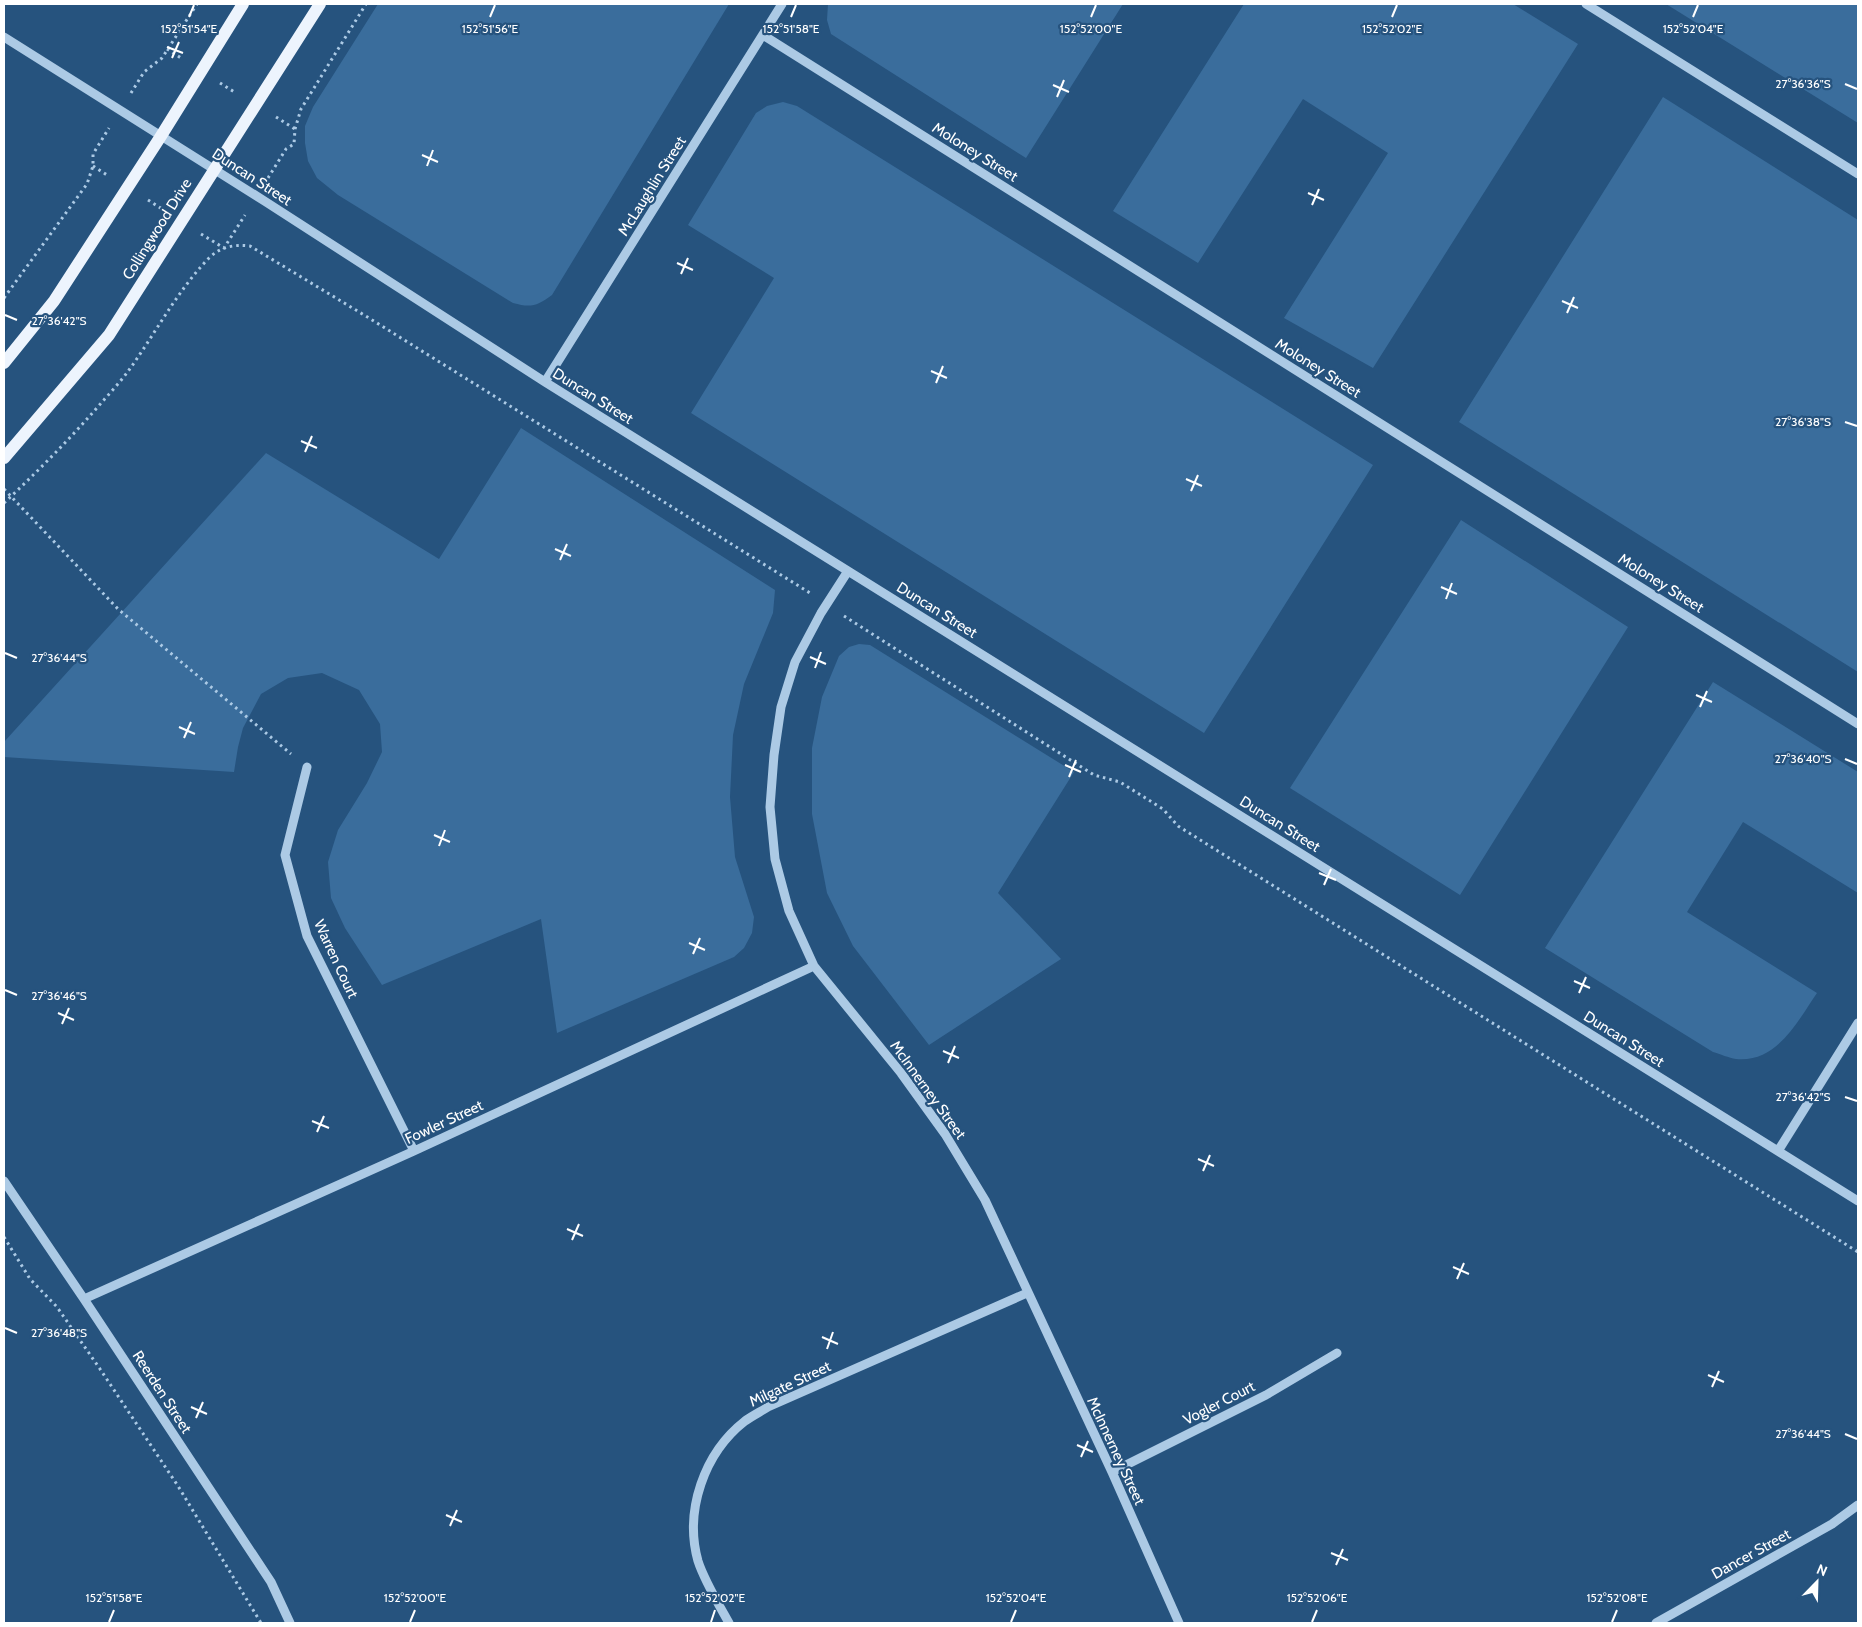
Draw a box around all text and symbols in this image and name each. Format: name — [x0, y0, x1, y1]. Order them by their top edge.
text: 152°51'54"E — [161, 21, 218, 36]
text: 152°51'56"E — [462, 21, 519, 36]
text: 152°51'58"E — [763, 21, 820, 36]
text: 152°52'00"E — [1060, 21, 1122, 36]
text: 152°52'02"E — [1362, 21, 1422, 36]
text: 152°52'04"E — [1663, 21, 1724, 36]
text: 27°36'36"S — [1775, 76, 1831, 91]
street label: Moloney Street — [929, 119, 1021, 185]
street label: McLaughlin Street — [614, 133, 690, 239]
street label: Duncan Street — [209, 145, 295, 209]
street label: Collingwood Drive — [119, 175, 196, 283]
text: 27°36'42"S — [31, 313, 87, 328]
street label: Moloney Street — [1272, 335, 1364, 401]
street label: Duncan Street — [549, 364, 637, 428]
text: 27°36'38"S — [1775, 414, 1831, 429]
street label: Moloney Street — [1615, 550, 1707, 616]
street label: Duncan Street — [893, 578, 981, 642]
text: 27°36'44"S — [31, 650, 87, 665]
text: 27°36'40"S — [1774, 751, 1832, 766]
street label: Duncan Street — [1236, 792, 1324, 856]
street label: Warren Court — [310, 917, 362, 1001]
text: 27°36'46"S — [31, 988, 87, 1003]
street label: Duncan Street — [1580, 1007, 1668, 1071]
street label: McInnerney Street — [886, 1037, 970, 1143]
text: 27°36'42"S — [1775, 1089, 1831, 1104]
street label: Fowler Street — [402, 1096, 486, 1148]
text: 27°36'48"S — [31, 1325, 87, 1340]
street label: Reerden Street — [129, 1347, 195, 1437]
street label: Milgate Street — [746, 1357, 834, 1411]
street label: Vogler Court — [1180, 1377, 1258, 1429]
street label: McInnerney Street — [1083, 1394, 1149, 1508]
text: 27°36'44"S — [1775, 1426, 1831, 1441]
street label: Dancer Street — [1708, 1525, 1794, 1583]
north arrow — [1792, 1557, 1842, 1607]
text: N — [1814, 1560, 1830, 1580]
text: 152°51'58"E — [86, 1590, 143, 1605]
text: 152°52'00"E — [384, 1590, 446, 1605]
text: 152°52'02"E — [685, 1590, 745, 1605]
text: 152°52'04"E — [986, 1590, 1047, 1605]
text: 152°52'06"E — [1287, 1590, 1348, 1605]
text: 152°52'08"E — [1586, 1590, 1648, 1605]

